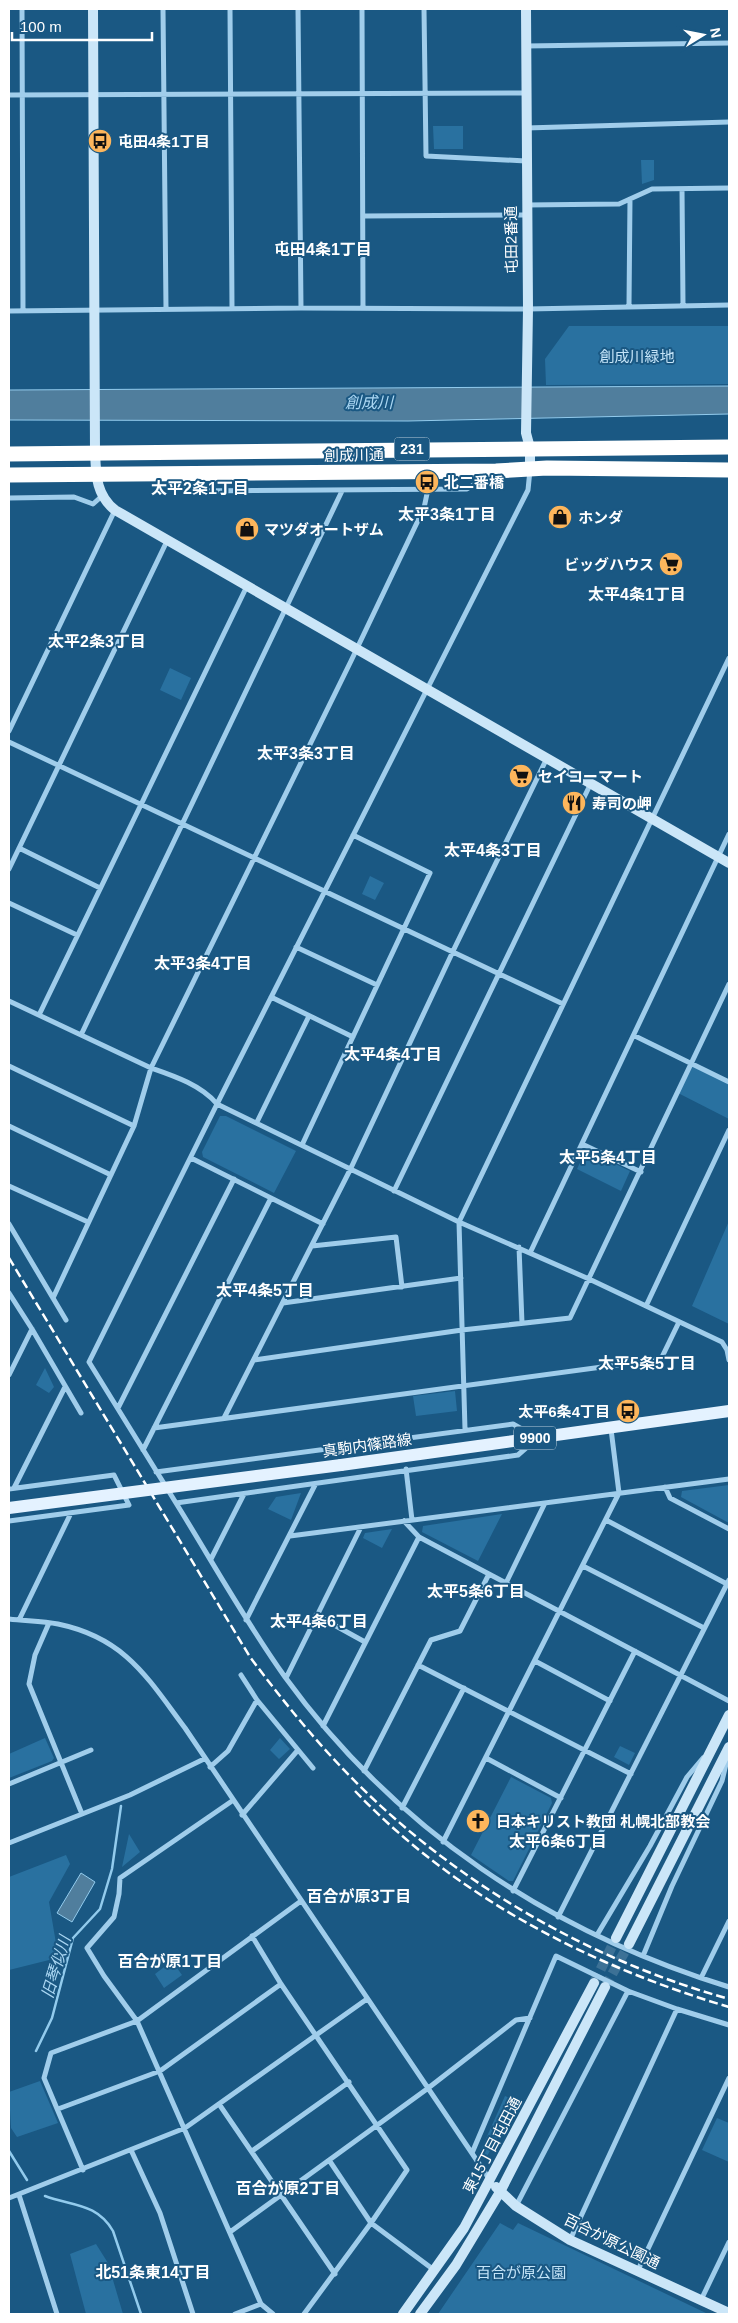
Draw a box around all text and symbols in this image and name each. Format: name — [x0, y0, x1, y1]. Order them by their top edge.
scale bar — [12, 10, 152, 42]
north arrow — [678, 10, 728, 60]
text: 100 m — [20, 18, 62, 35]
text: N — [707, 26, 725, 39]
bus stop icon: 屯田4条1丁目 — [87, 128, 113, 154]
place label: 屯田4条1丁目 — [118, 133, 210, 150]
street label: 屯田2番通 — [502, 206, 520, 274]
district label: 屯田4条1丁目 — [274, 241, 372, 258]
park label: 創成川緑地 — [599, 348, 675, 365]
water label: 創成川 — [345, 394, 395, 411]
road number: 231 — [394, 438, 430, 460]
street label: 創成川通 — [324, 446, 384, 464]
bus stop icon: 北二番橋 — [414, 469, 440, 495]
place label: 北二番橋 — [444, 474, 505, 491]
district label: 太平2条1丁目 — [151, 480, 249, 497]
shop icon: ホンダ — [547, 504, 573, 530]
district label: 太平3条1丁目 — [398, 506, 496, 523]
place label: ホンダ — [578, 509, 623, 526]
shop icon: マツダオートザム — [234, 516, 260, 542]
place label: マツダオートザム — [264, 521, 384, 538]
supermarket icon: ビッグハウス — [658, 551, 684, 577]
place label: ビッグハウス — [564, 556, 654, 573]
district label: 太平4条1丁目 — [588, 586, 686, 603]
district label: 太平2条3丁目 — [48, 633, 146, 650]
district label: 太平3条3丁目 — [257, 745, 355, 762]
supermarket icon: セイコーマート — [508, 763, 534, 789]
place label: セイコーマート — [538, 768, 643, 785]
restaurant icon: 寿司の岬 — [561, 790, 587, 816]
place label: 寿司の岬 — [592, 795, 652, 812]
district label: 太平4条3丁目 — [444, 842, 542, 859]
district label: 太平3条4丁目 — [154, 955, 252, 972]
district label: 太平4条4丁目 — [344, 1046, 442, 1063]
district label: 太平5条4丁目 — [559, 1149, 657, 1166]
district label: 太平4条5丁目 — [216, 1282, 314, 1299]
district label: 太平5条5丁目 — [598, 1355, 696, 1372]
bus stop icon: 太平6条4丁目 — [615, 1398, 641, 1424]
place label: 太平6条4丁目 — [518, 1403, 610, 1420]
road number: 9900 — [514, 1426, 556, 1450]
street label: 真駒内篠路線 — [321, 1430, 413, 1460]
district label: 太平5条6丁目 — [427, 1583, 525, 1600]
district label: 太平4条6丁目 — [270, 1613, 368, 1630]
church icon: 日本キリスト教団 札幌北部教会 — [465, 1808, 491, 1834]
place label: 日本キリスト教団 札幌北部教会 — [496, 1813, 710, 1830]
district label: 太平6条6丁目 — [509, 1833, 607, 1850]
district label: 百合が原3丁目 — [307, 1888, 411, 1905]
water label: 旧琴似川 — [39, 1932, 74, 2000]
district label: 百合が原1丁目 — [118, 1953, 222, 1970]
street label: 東15丁目屯田通 — [459, 2094, 525, 2196]
district label: 百合が原2丁目 — [236, 2180, 340, 2197]
street label: 百合が原公園通 — [561, 2210, 663, 2272]
district label: 北51条東14丁目 — [95, 2264, 211, 2281]
park label: 百合が原公園 — [476, 2264, 566, 2281]

